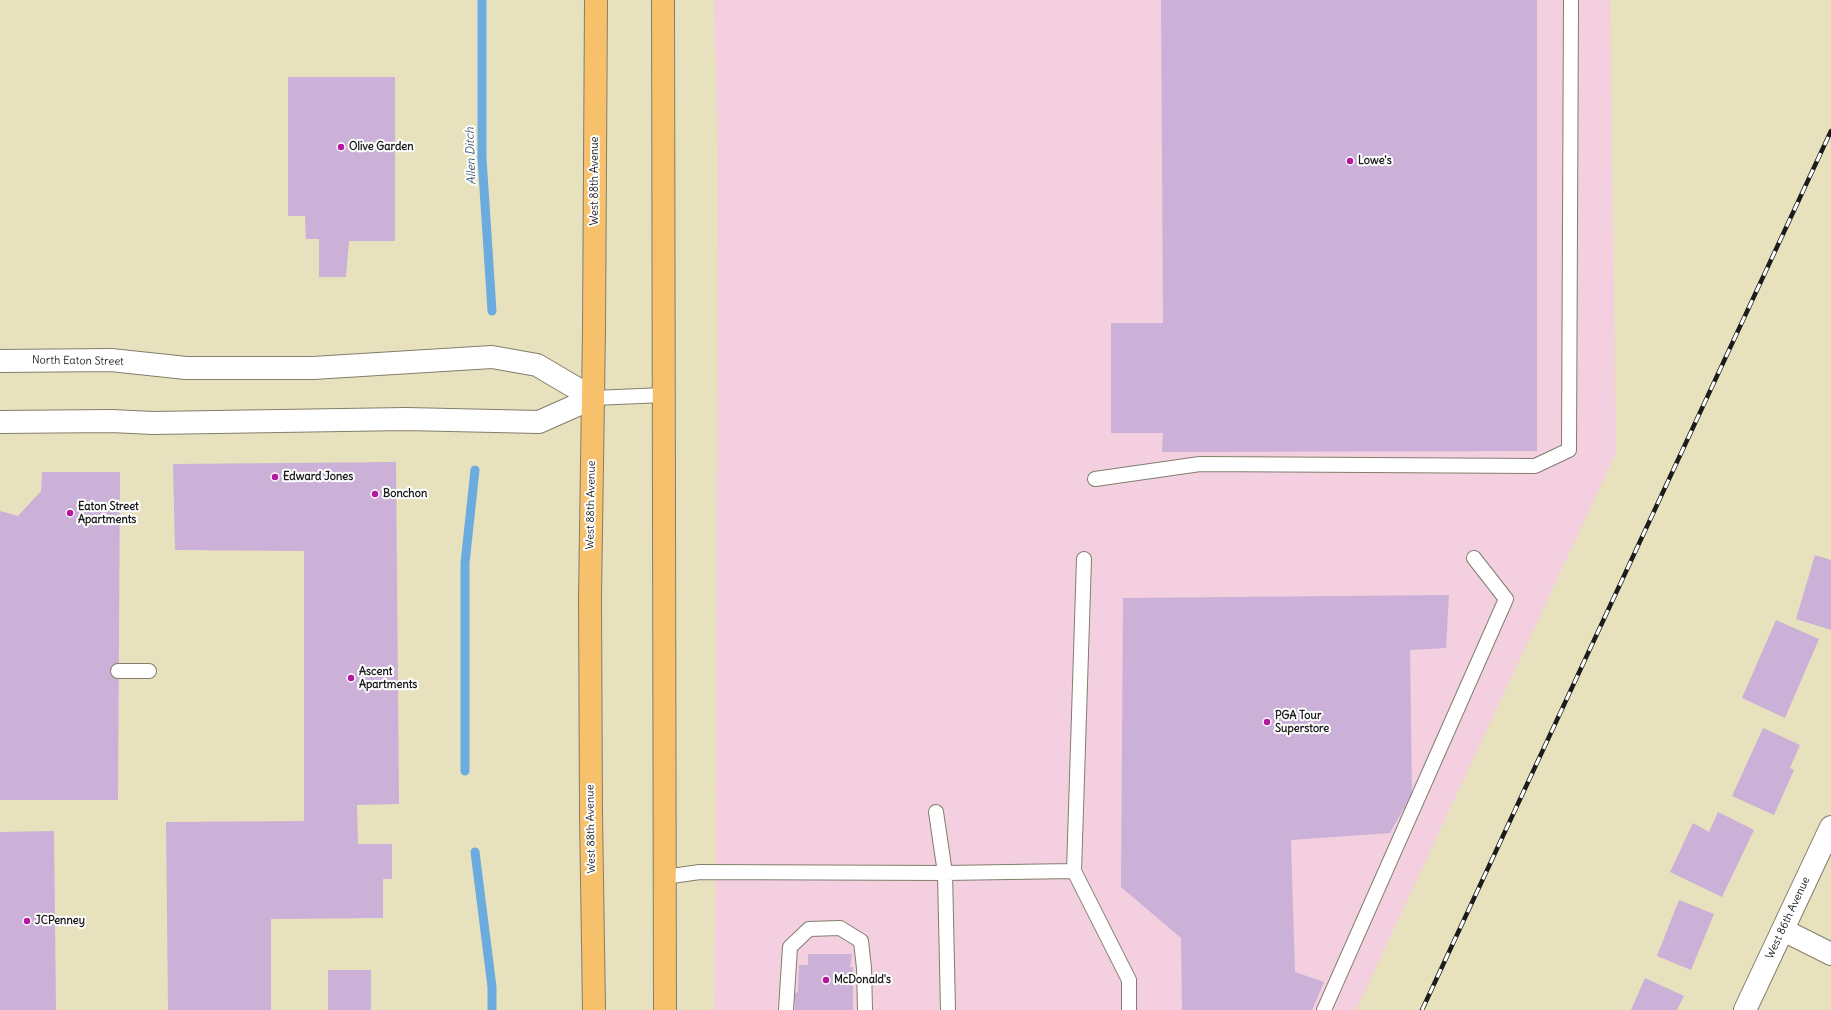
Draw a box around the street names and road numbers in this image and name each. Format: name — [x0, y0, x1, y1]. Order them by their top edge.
street label: West 88th Avenue — [588, 136, 602, 226]
street label: North Eaton Street — [32, 354, 124, 368]
street label: West 88th Avenue — [584, 460, 598, 550]
street label: West 88th Avenue — [584, 784, 598, 874]
street label: West 86th Avenue — [1763, 875, 1813, 961]

